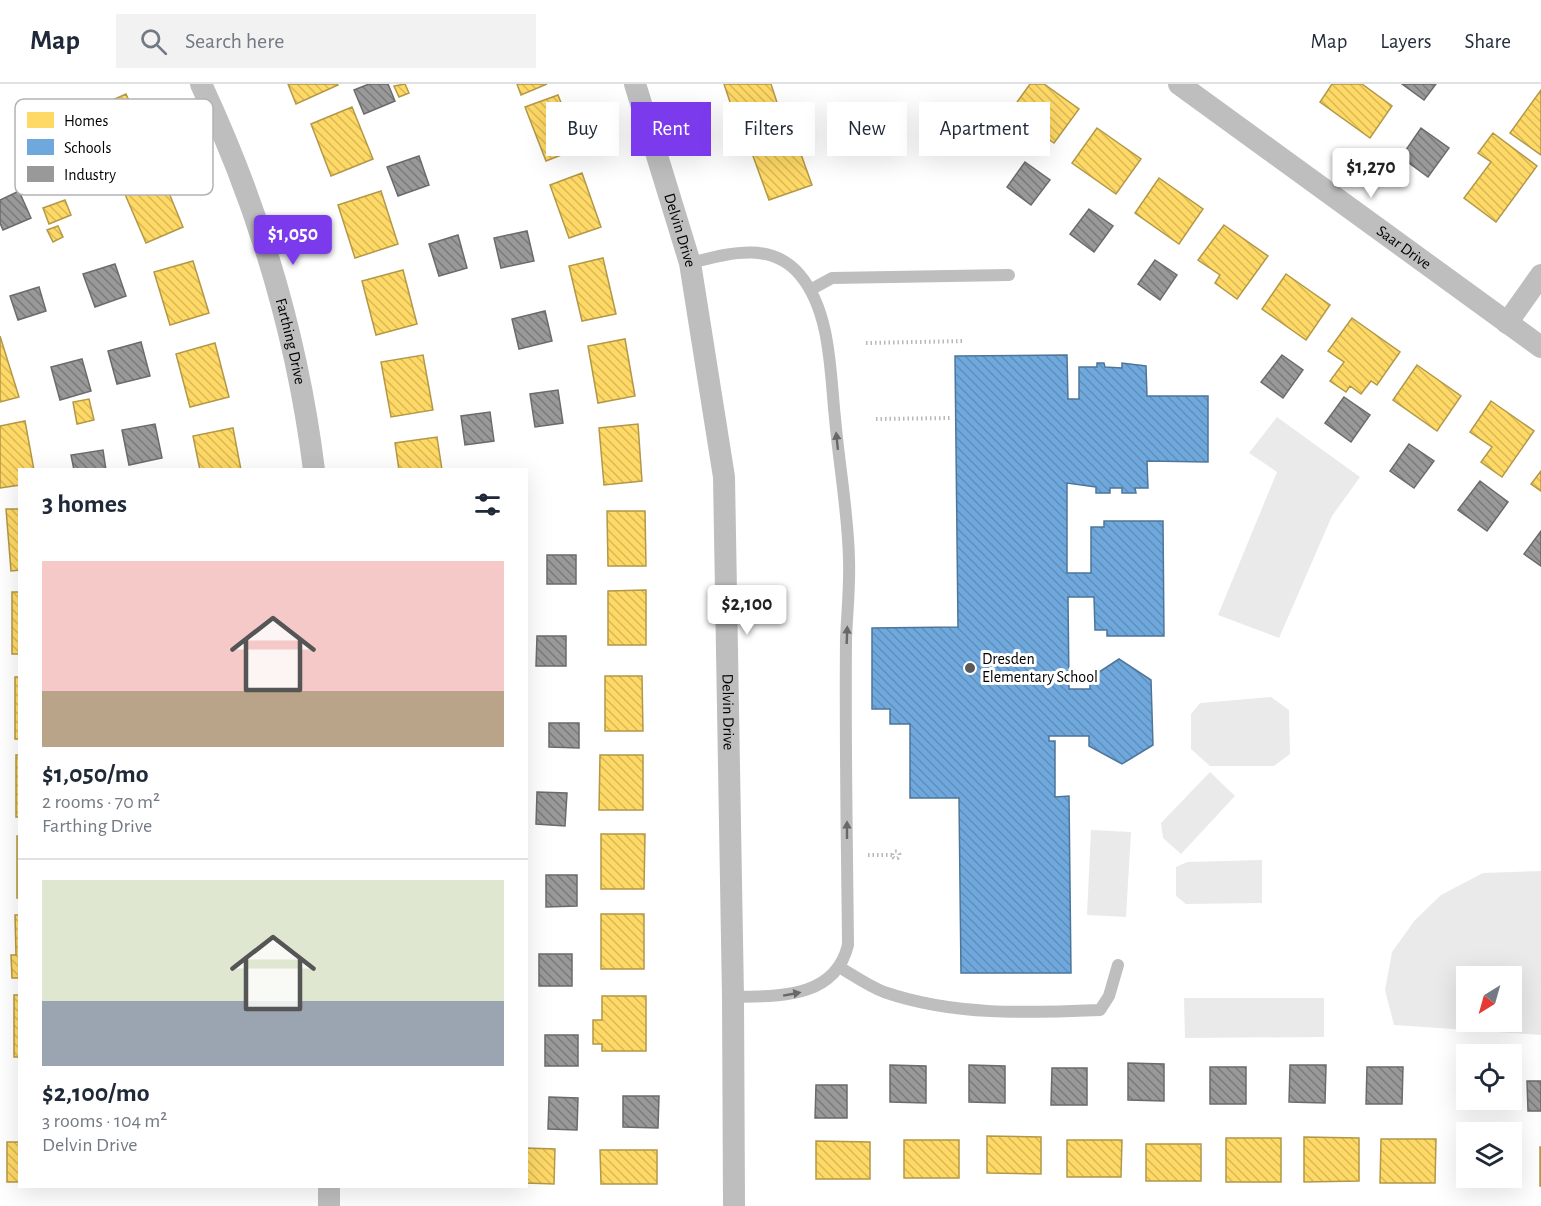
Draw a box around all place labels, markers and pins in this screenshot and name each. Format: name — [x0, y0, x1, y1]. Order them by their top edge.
pin: $1,270 — [1322, 148, 1420, 199]
pin: $1,050 — [244, 215, 342, 266]
pin: $2,100 — [698, 585, 796, 636]
place label: Dresden Elementary School — [982, 651, 1098, 686]
marker: Dresden Elementary School — [963, 661, 977, 675]

